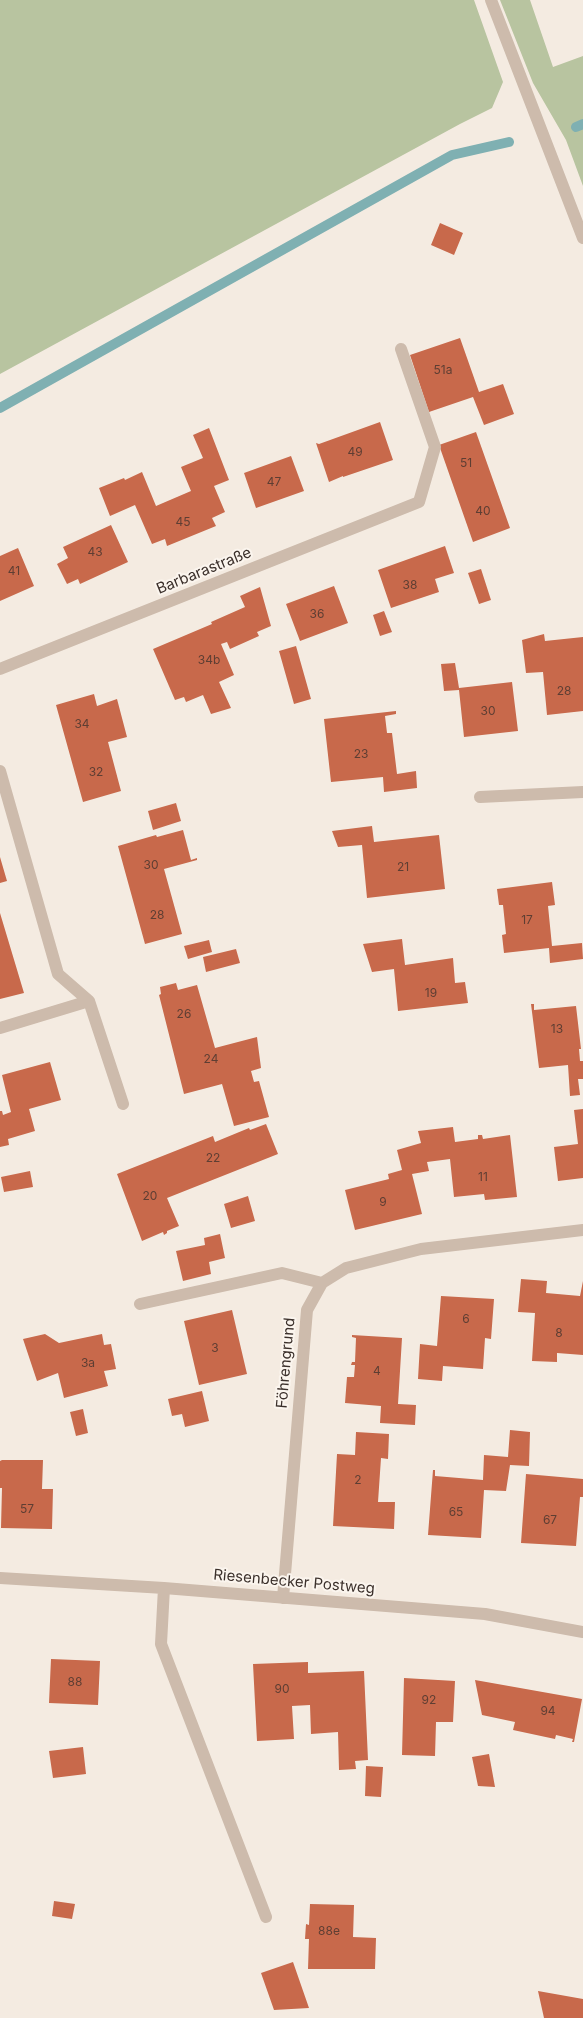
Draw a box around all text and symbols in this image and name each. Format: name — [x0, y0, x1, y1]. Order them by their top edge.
house number: 51a — [434, 363, 452, 377]
house number: 49 — [347, 445, 363, 459]
house number: 51 — [460, 456, 472, 470]
house number: 47 — [267, 475, 281, 489]
house number: 40 — [475, 504, 491, 518]
house number: 45 — [175, 515, 191, 529]
street label: Barbarastraße — [154, 544, 254, 598]
house number: 43 — [87, 545, 103, 559]
house number: 41 — [8, 564, 20, 578]
house number: 38 — [403, 578, 417, 592]
house number: 36 — [310, 607, 324, 621]
house number: 34b — [198, 653, 220, 667]
house number: 28 — [557, 684, 571, 698]
house number: 30 — [481, 704, 495, 718]
house number: 34 — [74, 717, 90, 731]
house number: 23 — [354, 747, 368, 761]
house number: 32 — [89, 765, 103, 779]
house number: 30 — [144, 858, 158, 872]
house number: 21 — [397, 860, 409, 874]
house number: 28 — [150, 908, 164, 922]
house number: 17 — [521, 913, 533, 927]
house number: 19 — [425, 986, 437, 1000]
house number: 26 — [177, 1007, 191, 1021]
house number: 13 — [551, 1022, 563, 1036]
house number: 24 — [204, 1052, 218, 1066]
house number: 22 — [206, 1151, 220, 1165]
house number: 11 — [478, 1170, 488, 1184]
house number: 20 — [143, 1189, 157, 1203]
house number: 9 — [379, 1195, 387, 1209]
house number: 6 — [462, 1312, 470, 1326]
street label: Föhrengrund — [273, 1317, 299, 1409]
house number: 8 — [555, 1326, 563, 1340]
house number: 3 — [211, 1341, 219, 1355]
house number: 3a — [81, 1356, 95, 1370]
house number: 4 — [373, 1364, 381, 1378]
house number: 2 — [354, 1473, 362, 1487]
house number: 57 — [20, 1502, 34, 1516]
house number: 65 — [449, 1505, 463, 1519]
house number: 67 — [543, 1513, 557, 1527]
street label: Riesenbecker Postweg — [212, 1566, 376, 1598]
house number: 88 — [68, 1675, 82, 1689]
house number: 90 — [274, 1682, 290, 1696]
house number: 92 — [422, 1693, 436, 1707]
house number: 94 — [540, 1704, 556, 1718]
house number: 88e — [318, 1924, 340, 1938]

